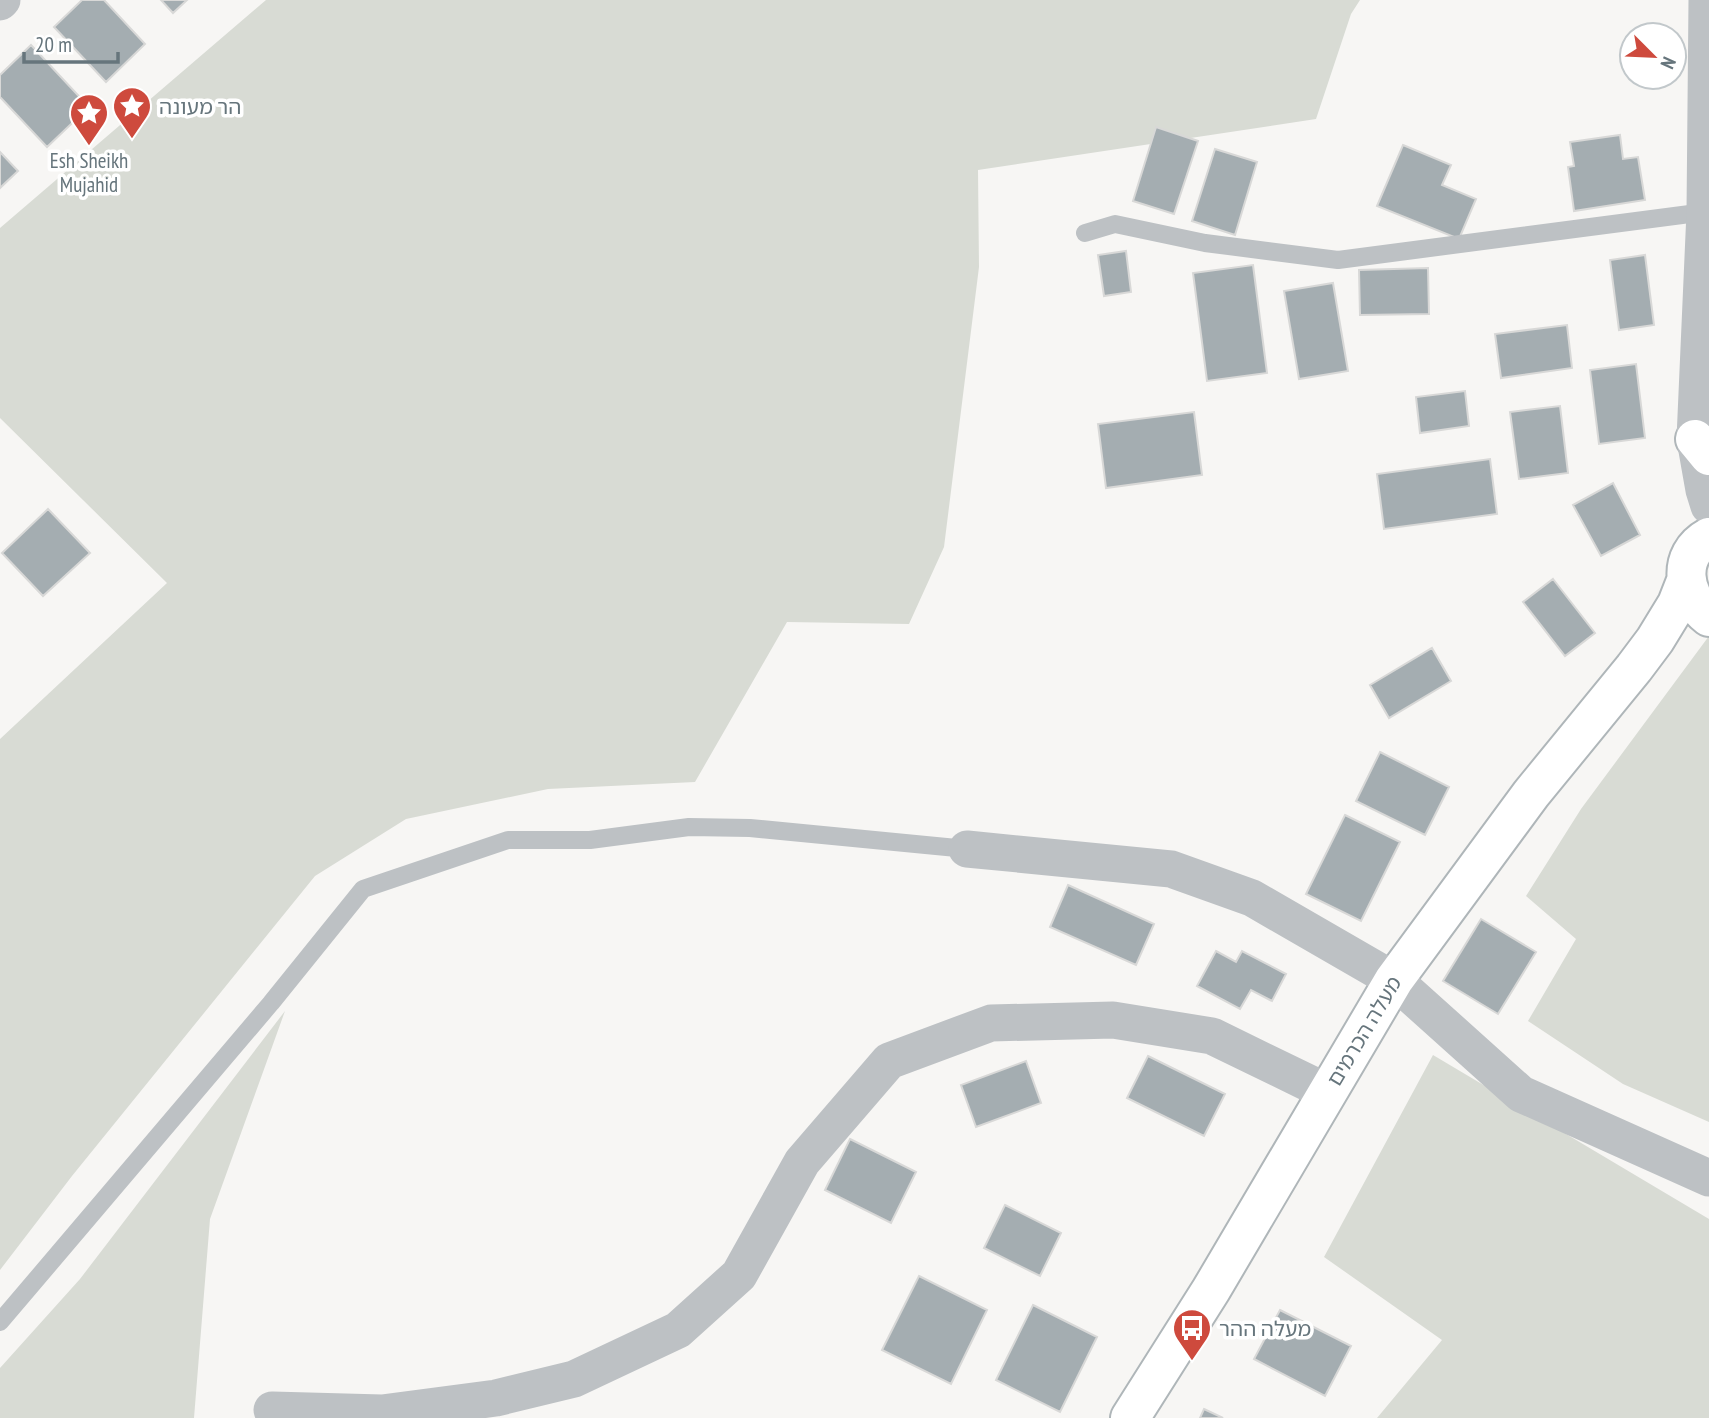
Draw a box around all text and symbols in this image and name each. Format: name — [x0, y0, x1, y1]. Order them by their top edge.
scale bar — [24, 21, 119, 65]
north arrow — [1618, 21, 1688, 91]
text: 20 m — [35, 31, 72, 58]
text: N — [1655, 53, 1682, 72]
place icon: הר מעונה — [111, 85, 153, 140]
place icon: Esh Sheikh Mujahid — [68, 92, 110, 147]
place label: הר מעונה — [159, 93, 241, 120]
place label: Esh Sheikh Mujahid — [50, 147, 128, 198]
street label: מעלה הכרמים — [1321, 971, 1407, 1091]
bus stop icon: מעלה ההר — [1171, 1307, 1213, 1362]
place label: מעלה ההר — [1219, 1315, 1311, 1342]

